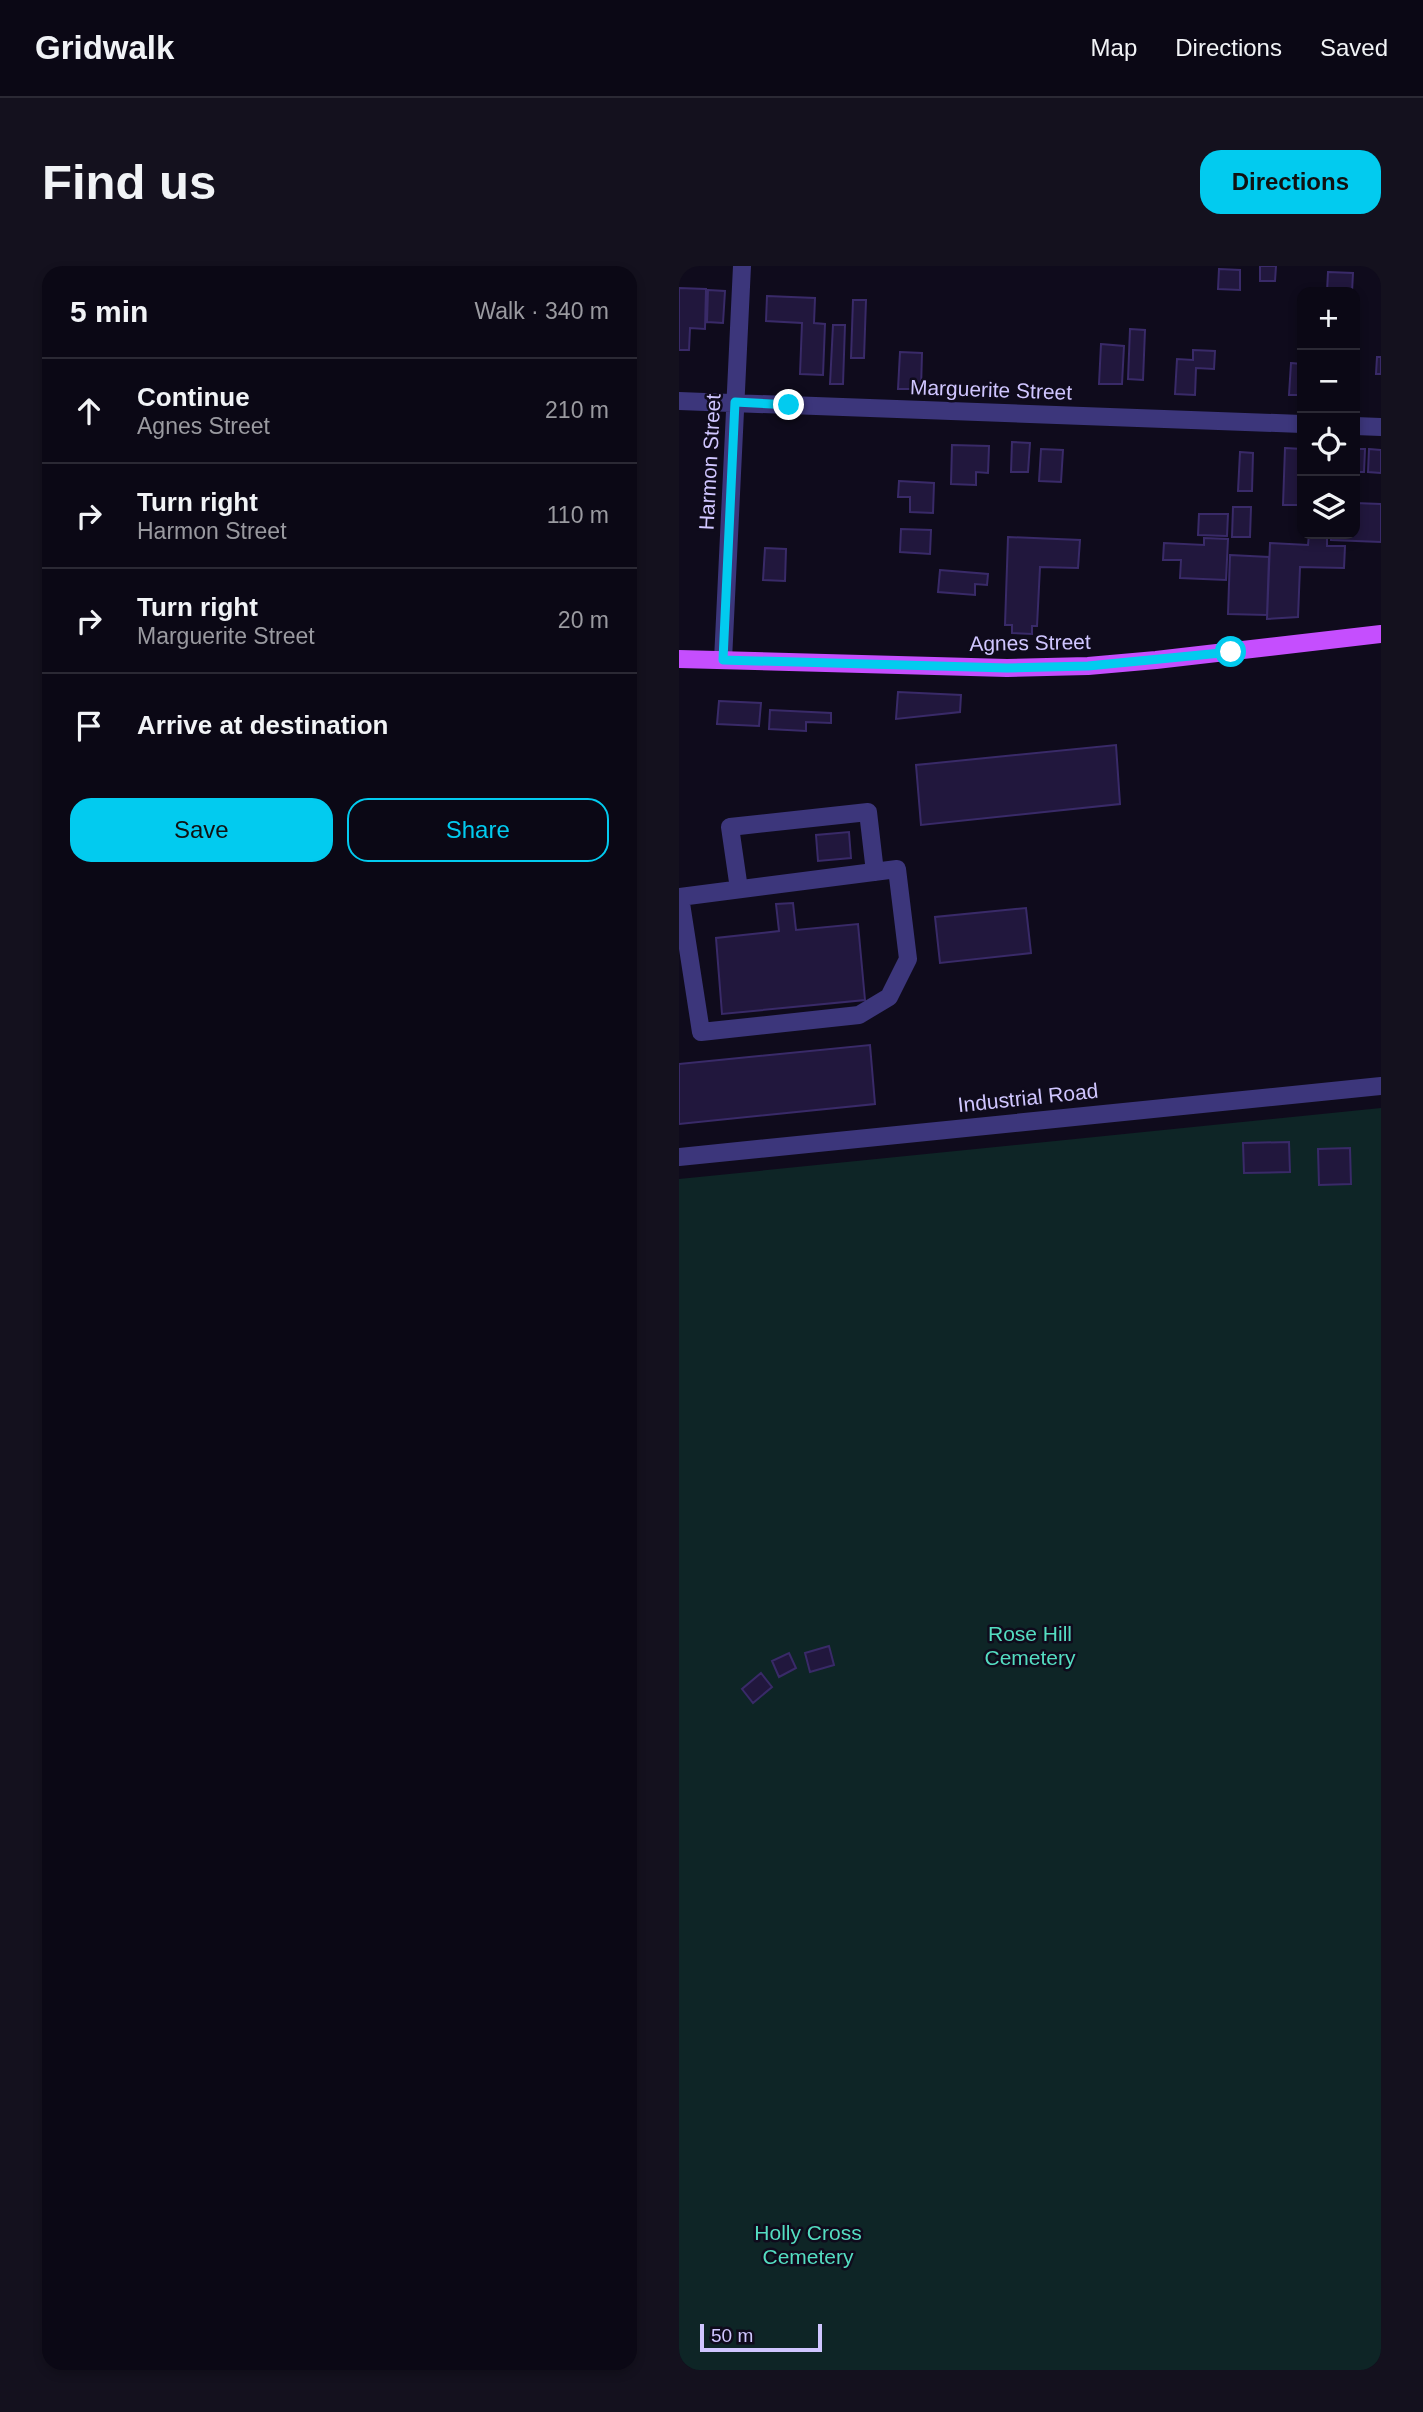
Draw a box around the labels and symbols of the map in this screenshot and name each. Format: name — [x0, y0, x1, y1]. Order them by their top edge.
street label: Marguerite Street — [910, 375, 1073, 404]
route end — [773, 389, 804, 420]
street label: Harmon Street — [694, 393, 725, 531]
street label: Agnes Street — [969, 630, 1091, 655]
route start — [1215, 636, 1246, 667]
street label: Industrial Road — [957, 1079, 1099, 1116]
park label: Rose Hill Cemetery — [984, 1622, 1076, 1669]
park label: Holly Cross Cemetery — [754, 2221, 862, 2268]
scale bar — [700, 2321, 823, 2353]

